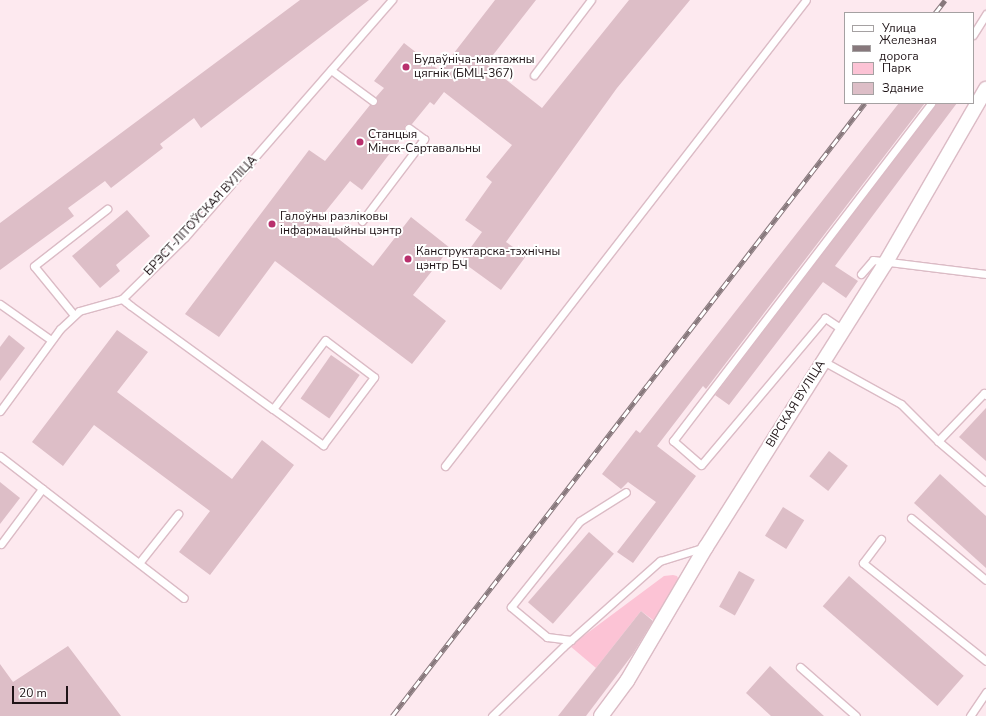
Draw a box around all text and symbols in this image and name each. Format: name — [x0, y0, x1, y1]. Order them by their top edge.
legend — [844, 12, 974, 104]
text: Улица — [882, 20, 916, 36]
text: Железная дорога — [879, 32, 937, 64]
place label: Будаўніча-мантажны цягнік (БМЦ-367) — [414, 53, 534, 81]
text: Парк — [882, 60, 911, 76]
marker: Будаўніча-мантажны цягнік (БМЦ-367) — [401, 62, 411, 72]
text: Здание — [882, 80, 924, 96]
place label: Станцыя Мінск-Сартавальны — [368, 128, 481, 156]
marker: Станцыя Мінск-Сартавальны — [355, 137, 365, 147]
street label: БРЭСТ-ЛІТОЎСКАЯ ВУЛІЦА — [142, 153, 260, 279]
place label: Галоўны разліковы інфармацыйны цэнтр — [280, 210, 402, 238]
marker: Галоўны разліковы інфармацыйны цэнтр — [267, 219, 277, 229]
place label: Канструктарска-тэхнічны цэнтр БЧ — [416, 245, 560, 273]
marker: Канструктарска-тэхнічны цэнтр БЧ — [403, 254, 413, 264]
street label: ВІРСКАЯ ВУЛІЦА — [763, 358, 829, 450]
scale bar — [14, 678, 70, 704]
text: 20 m — [19, 685, 47, 701]

